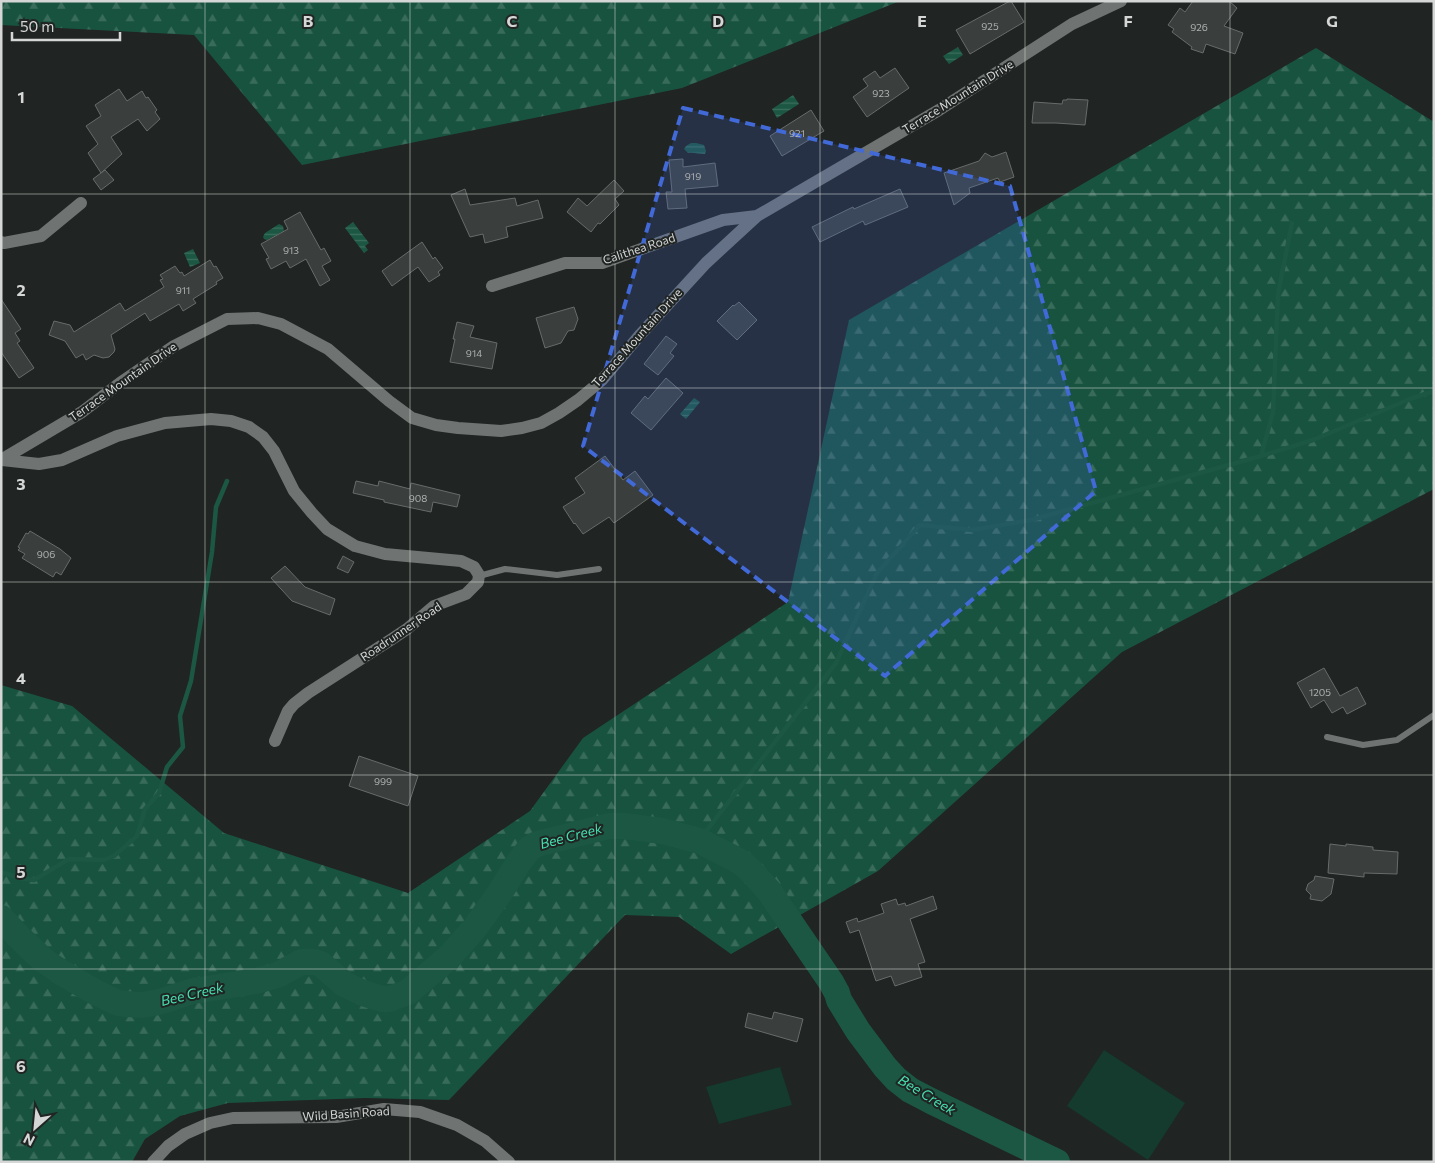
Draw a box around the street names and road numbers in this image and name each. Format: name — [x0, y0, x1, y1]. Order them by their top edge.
street label: Terrace Mountain Drive — [899, 56, 1015, 136]
street label: Calithea Road — [601, 230, 677, 266]
street label: Terrace Mountain Drive — [588, 285, 684, 390]
street label: Terrace Mountain Drive — [66, 339, 179, 424]
street label: Roadrunner Road — [357, 599, 444, 663]
street label: Wild Basin Road — [302, 1103, 390, 1123]

